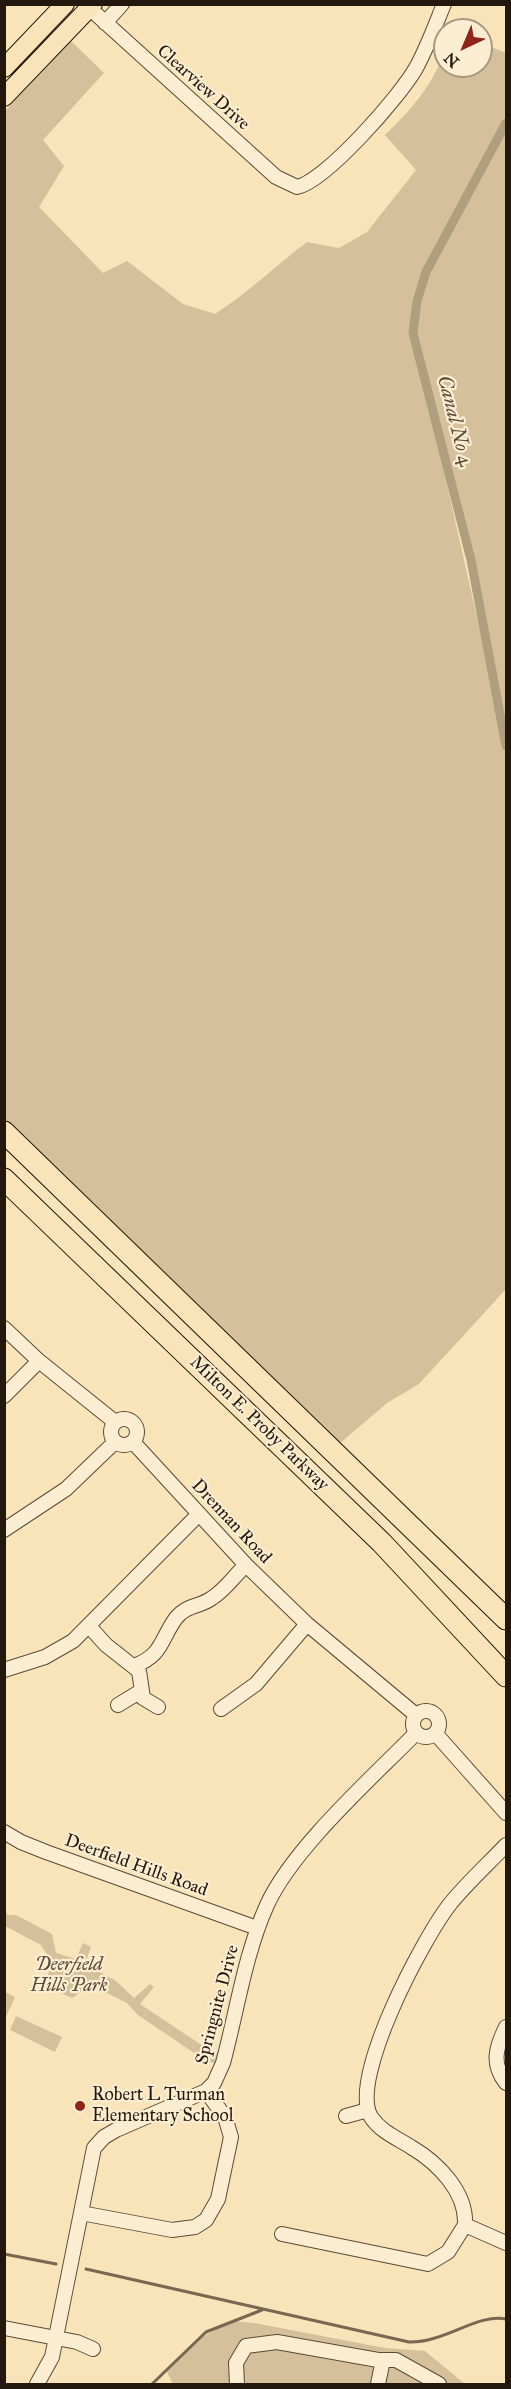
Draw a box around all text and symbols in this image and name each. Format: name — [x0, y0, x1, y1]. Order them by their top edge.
north arrow — [433, 18, 493, 78]
street label: Clearview Drive — [152, 41, 254, 135]
text: N — [440, 48, 463, 71]
water label: Canal No 4 — [431, 373, 477, 469]
street label: Milton E. Proby Parkway — [185, 1352, 333, 1496]
street label: Drennan Road — [186, 1475, 276, 1569]
street label: Deerfield Hills Road — [62, 1830, 210, 1902]
street label: Springnite Drive — [192, 1943, 244, 2067]
park label: Deerfield Hills Park — [30, 1955, 108, 1998]
place label: Robert L Turman Elementary School — [92, 2085, 234, 2128]
marker: Robert L Turman Elementary School — [73, 2099, 87, 2113]

